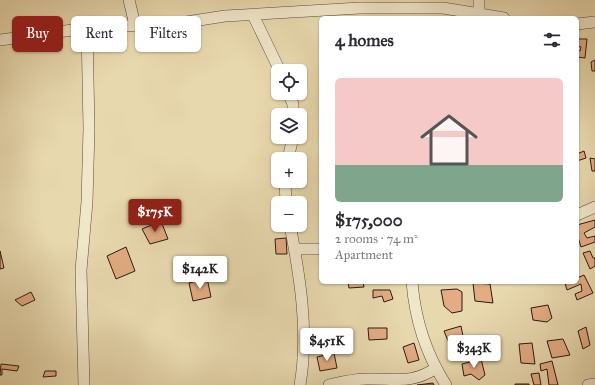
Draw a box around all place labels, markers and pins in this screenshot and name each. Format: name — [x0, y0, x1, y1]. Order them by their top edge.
pin: $175K — [127, 199, 183, 233]
pin: $142K — [172, 256, 228, 290]
pin: $451K — [299, 328, 355, 362]
pin: $343K — [446, 335, 502, 369]

